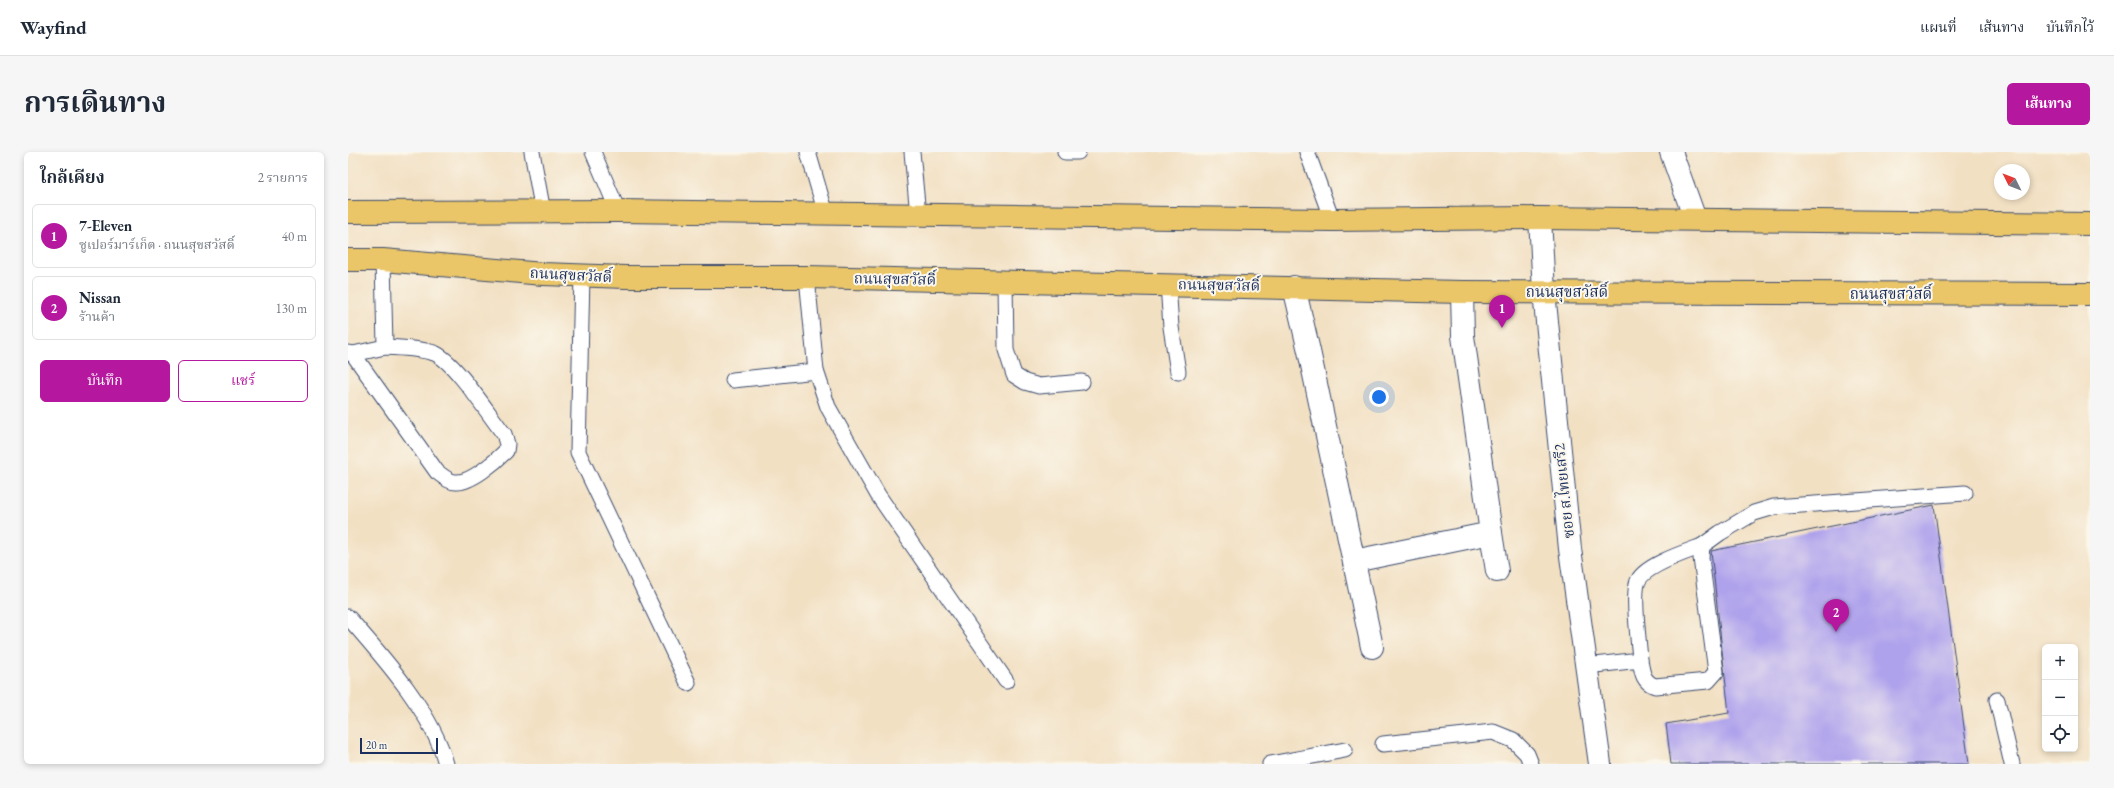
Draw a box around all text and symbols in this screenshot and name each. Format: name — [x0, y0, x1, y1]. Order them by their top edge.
text: Wayfind — [20, 15, 87, 40]
text: แผนที่ — [1920, 18, 1957, 36]
text: เส้นทาง — [1979, 18, 2024, 36]
text: บันทึกไว้ — [2046, 18, 2094, 36]
button: เส้นทาง — [2007, 83, 2090, 125]
text: การเดินทาง — [24, 84, 166, 120]
north arrow — [1994, 164, 2030, 200]
text: ใกล้เคียง — [40, 166, 105, 188]
text: 2 รายการ — [258, 169, 308, 186]
text: 7-Eleven — [79, 216, 132, 235]
text: 1 — [51, 228, 57, 245]
text: 40 m — [282, 228, 307, 245]
text: ซูเปอร์มาร์เก็ต · ถนนสุขสวัสดิ์ — [79, 236, 235, 253]
street label: ถนนสุขสวัสดิ์ — [529, 262, 614, 288]
street label: ถนนสุขสวัสดิ์ — [854, 268, 938, 291]
street label: ถนนสุขสวัสดิ์ — [1178, 274, 1262, 297]
street label: ถนนสุขสวัสดิ์ — [1526, 281, 1609, 303]
street label: ถนนสุขสวัสดิ์ — [1850, 283, 1933, 305]
text: Nissan — [79, 288, 121, 307]
pin: 1 — [1489, 295, 1515, 328]
text: 2 — [51, 300, 57, 317]
text: 130 m — [276, 300, 307, 317]
text: ร้านค้า — [79, 308, 115, 325]
button: บันทึก — [40, 360, 170, 402]
button: แชร์ — [178, 360, 308, 402]
your location — [1369, 387, 1389, 407]
street label: ซอย ส.ไทยเสรี2 — [1548, 442, 1578, 540]
pin: 2 — [1823, 599, 1849, 632]
map controls — [2042, 644, 2078, 752]
button: + — [2042, 644, 2078, 680]
button: − — [2042, 680, 2078, 716]
button: locate — [2042, 716, 2078, 752]
scale bar — [360, 736, 438, 755]
text: 20 m — [366, 738, 387, 752]

